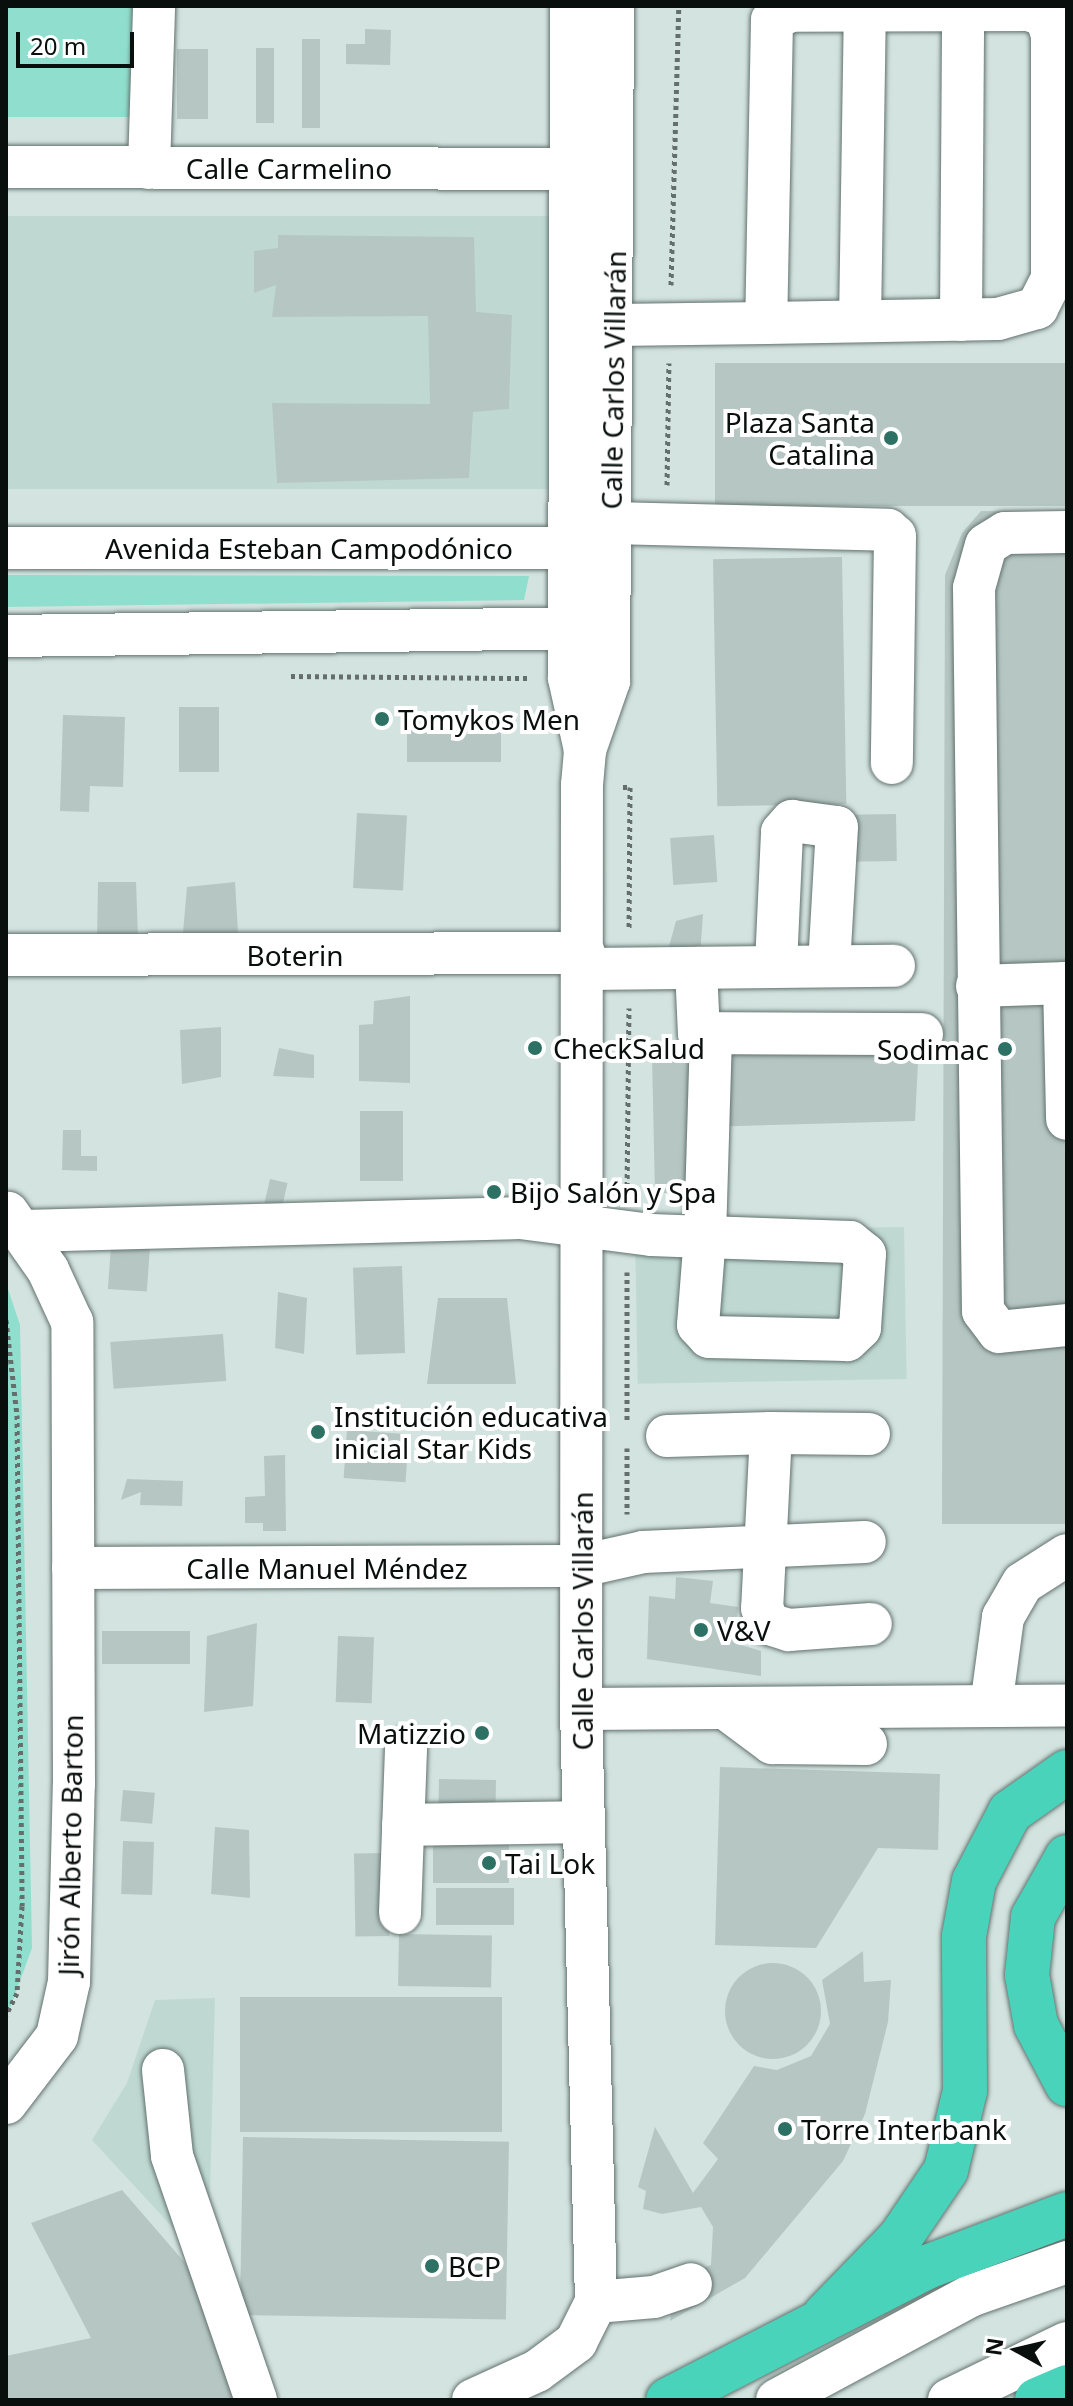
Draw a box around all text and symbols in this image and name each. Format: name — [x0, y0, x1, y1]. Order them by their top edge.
scale bar — [20, 16, 138, 66]
text: 20 m — [30, 29, 86, 62]
street label: Calle Carmelino — [186, 151, 392, 185]
street label: Calle Carlos Villarán — [594, 250, 632, 510]
place label: Plaza Santa Catalina — [725, 405, 875, 471]
marker: Plaza Santa Catalina — [882, 429, 900, 447]
street label: Avenida Esteban Campodónico — [105, 531, 513, 565]
place label: Tomykos Men — [398, 702, 580, 736]
marker: Tomykos Men — [373, 710, 391, 728]
street label: Boterin — [246, 938, 344, 972]
place label: CheckSalud — [553, 1031, 705, 1065]
place label: Sodimac — [877, 1032, 989, 1066]
marker: CheckSalud — [524, 1037, 546, 1059]
marker: Sodimac — [996, 1040, 1014, 1058]
place label: Bijo Salón y Spa — [510, 1175, 717, 1209]
marker: Bijo Salón y Spa — [485, 1183, 503, 1201]
place label: Institución educativa inicial Star Kids — [334, 1399, 608, 1465]
marker: Institución educativa inicial Star Kids — [309, 1423, 327, 1441]
street label: Calle Carlos Villarán — [565, 1492, 599, 1750]
street label: Calle Manuel Méndez — [186, 1551, 468, 1585]
place label: V&V — [717, 1613, 771, 1647]
marker: V&V — [692, 1621, 710, 1639]
street label: Jirón Alberto Barton — [51, 1714, 89, 1976]
place label: Matizzio — [357, 1716, 466, 1750]
marker: Matizzio — [473, 1724, 491, 1742]
place label: Tai Lok — [505, 1846, 595, 1880]
marker: Tai Lok — [480, 1854, 498, 1872]
place label: Torre Interbank — [801, 2112, 1007, 2146]
marker: Torre Interbank — [776, 2120, 794, 2138]
place label: BCP — [448, 2249, 501, 2283]
marker: BCP — [423, 2257, 441, 2275]
north arrow — [977, 2310, 1057, 2390]
text: N — [977, 2336, 1009, 2358]

